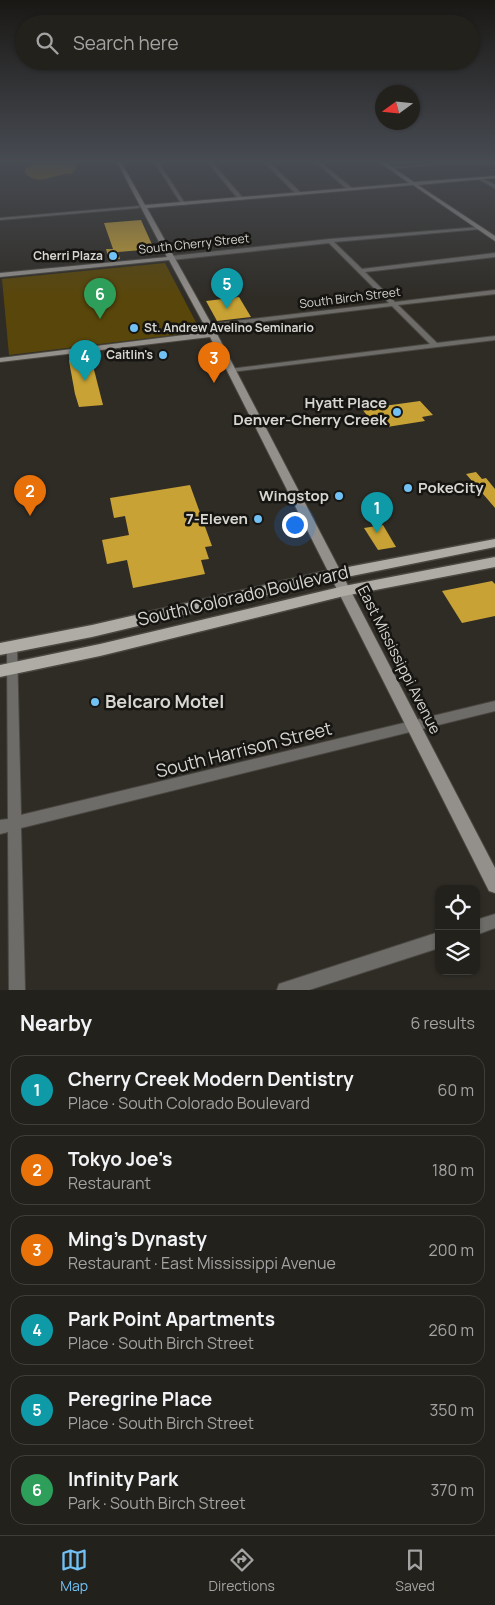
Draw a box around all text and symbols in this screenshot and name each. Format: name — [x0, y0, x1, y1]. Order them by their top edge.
search box — [15, 15, 480, 70]
icon: search — [33, 29, 61, 57]
text: Search here — [73, 30, 179, 56]
north arrow — [375, 85, 420, 130]
street label: South Cherry Street — [138, 229, 250, 258]
place label: Cherri Plaza — [33, 247, 103, 264]
marker: Cherri Plaza — [107, 250, 119, 262]
pin: 5 — [211, 268, 243, 309]
pin: 6 — [84, 278, 116, 319]
street label: South Birch Street — [298, 283, 402, 312]
place label: St. Andrew Avelino Seminario — [144, 319, 314, 336]
marker: St. Andrew Avelino Seminario — [128, 322, 140, 334]
pin: 4 — [69, 340, 101, 381]
pin: 3 — [198, 342, 230, 383]
place label: Caitlin's — [106, 346, 153, 363]
marker: Caitlin's — [157, 349, 169, 361]
place label: Hyatt Place Denver-Cherry Creek — [233, 392, 388, 430]
marker: Hyatt Place Denver-Cherry Creek — [391, 406, 403, 418]
pin: 2 — [14, 475, 46, 516]
place label: PokeCity — [418, 477, 484, 498]
marker: PokeCity — [402, 482, 414, 494]
place label: Wingstop — [259, 485, 329, 506]
marker: Wingstop — [333, 490, 345, 502]
pin: 1 — [361, 492, 393, 533]
place label: 7-Eleven — [186, 508, 248, 529]
your location — [282, 512, 308, 538]
marker: 7-Eleven — [252, 513, 264, 525]
street label: South Colorado Boulevard — [135, 559, 351, 631]
street label: East Mississippi Avenue — [353, 582, 446, 738]
place label: Belcaro Motel — [105, 689, 224, 713]
marker: Belcaro Motel — [89, 696, 101, 708]
street label: South Harrison Street — [153, 716, 334, 783]
map controls — [435, 885, 480, 975]
button: locate — [435, 885, 480, 930]
button: layers — [435, 930, 480, 975]
text: Nearby — [20, 1009, 92, 1037]
text: 6 results — [410, 1012, 475, 1034]
text: Cherry Creek Modern Dentistry — [68, 1066, 354, 1092]
text: 1 — [33, 1079, 41, 1101]
text: 60 m — [438, 1079, 474, 1101]
text: Place · South Colorado Boulevard — [68, 1092, 310, 1114]
text: Tokyo Joe's — [68, 1146, 172, 1172]
text: 2 — [32, 1159, 42, 1181]
text: 180 m — [432, 1159, 474, 1181]
text: Restaurant — [68, 1172, 151, 1194]
text: Ming's Dynasty — [68, 1226, 207, 1252]
text: 3 — [32, 1239, 42, 1261]
text: 200 m — [429, 1239, 474, 1261]
text: Restaurant · East Mississippi Avenue — [68, 1252, 336, 1274]
text: Park Point Apartments — [68, 1306, 275, 1332]
text: 4 — [32, 1319, 42, 1341]
text: 260 m — [428, 1319, 474, 1341]
text: Place · South Birch Street — [68, 1332, 254, 1354]
text: Peregrine Place — [68, 1386, 212, 1412]
text: 5 — [32, 1399, 42, 1421]
text: 350 m — [429, 1399, 474, 1421]
text: Place · South Birch Street — [68, 1412, 254, 1434]
text: Infinity Park — [68, 1466, 178, 1492]
text: 6 — [32, 1479, 42, 1501]
text: 370 m — [431, 1479, 474, 1501]
text: Park · South Birch Street — [68, 1492, 246, 1514]
tab: Map — [60, 1546, 88, 1595]
tab: Directions — [209, 1546, 275, 1595]
tab: Saved — [395, 1546, 435, 1595]

